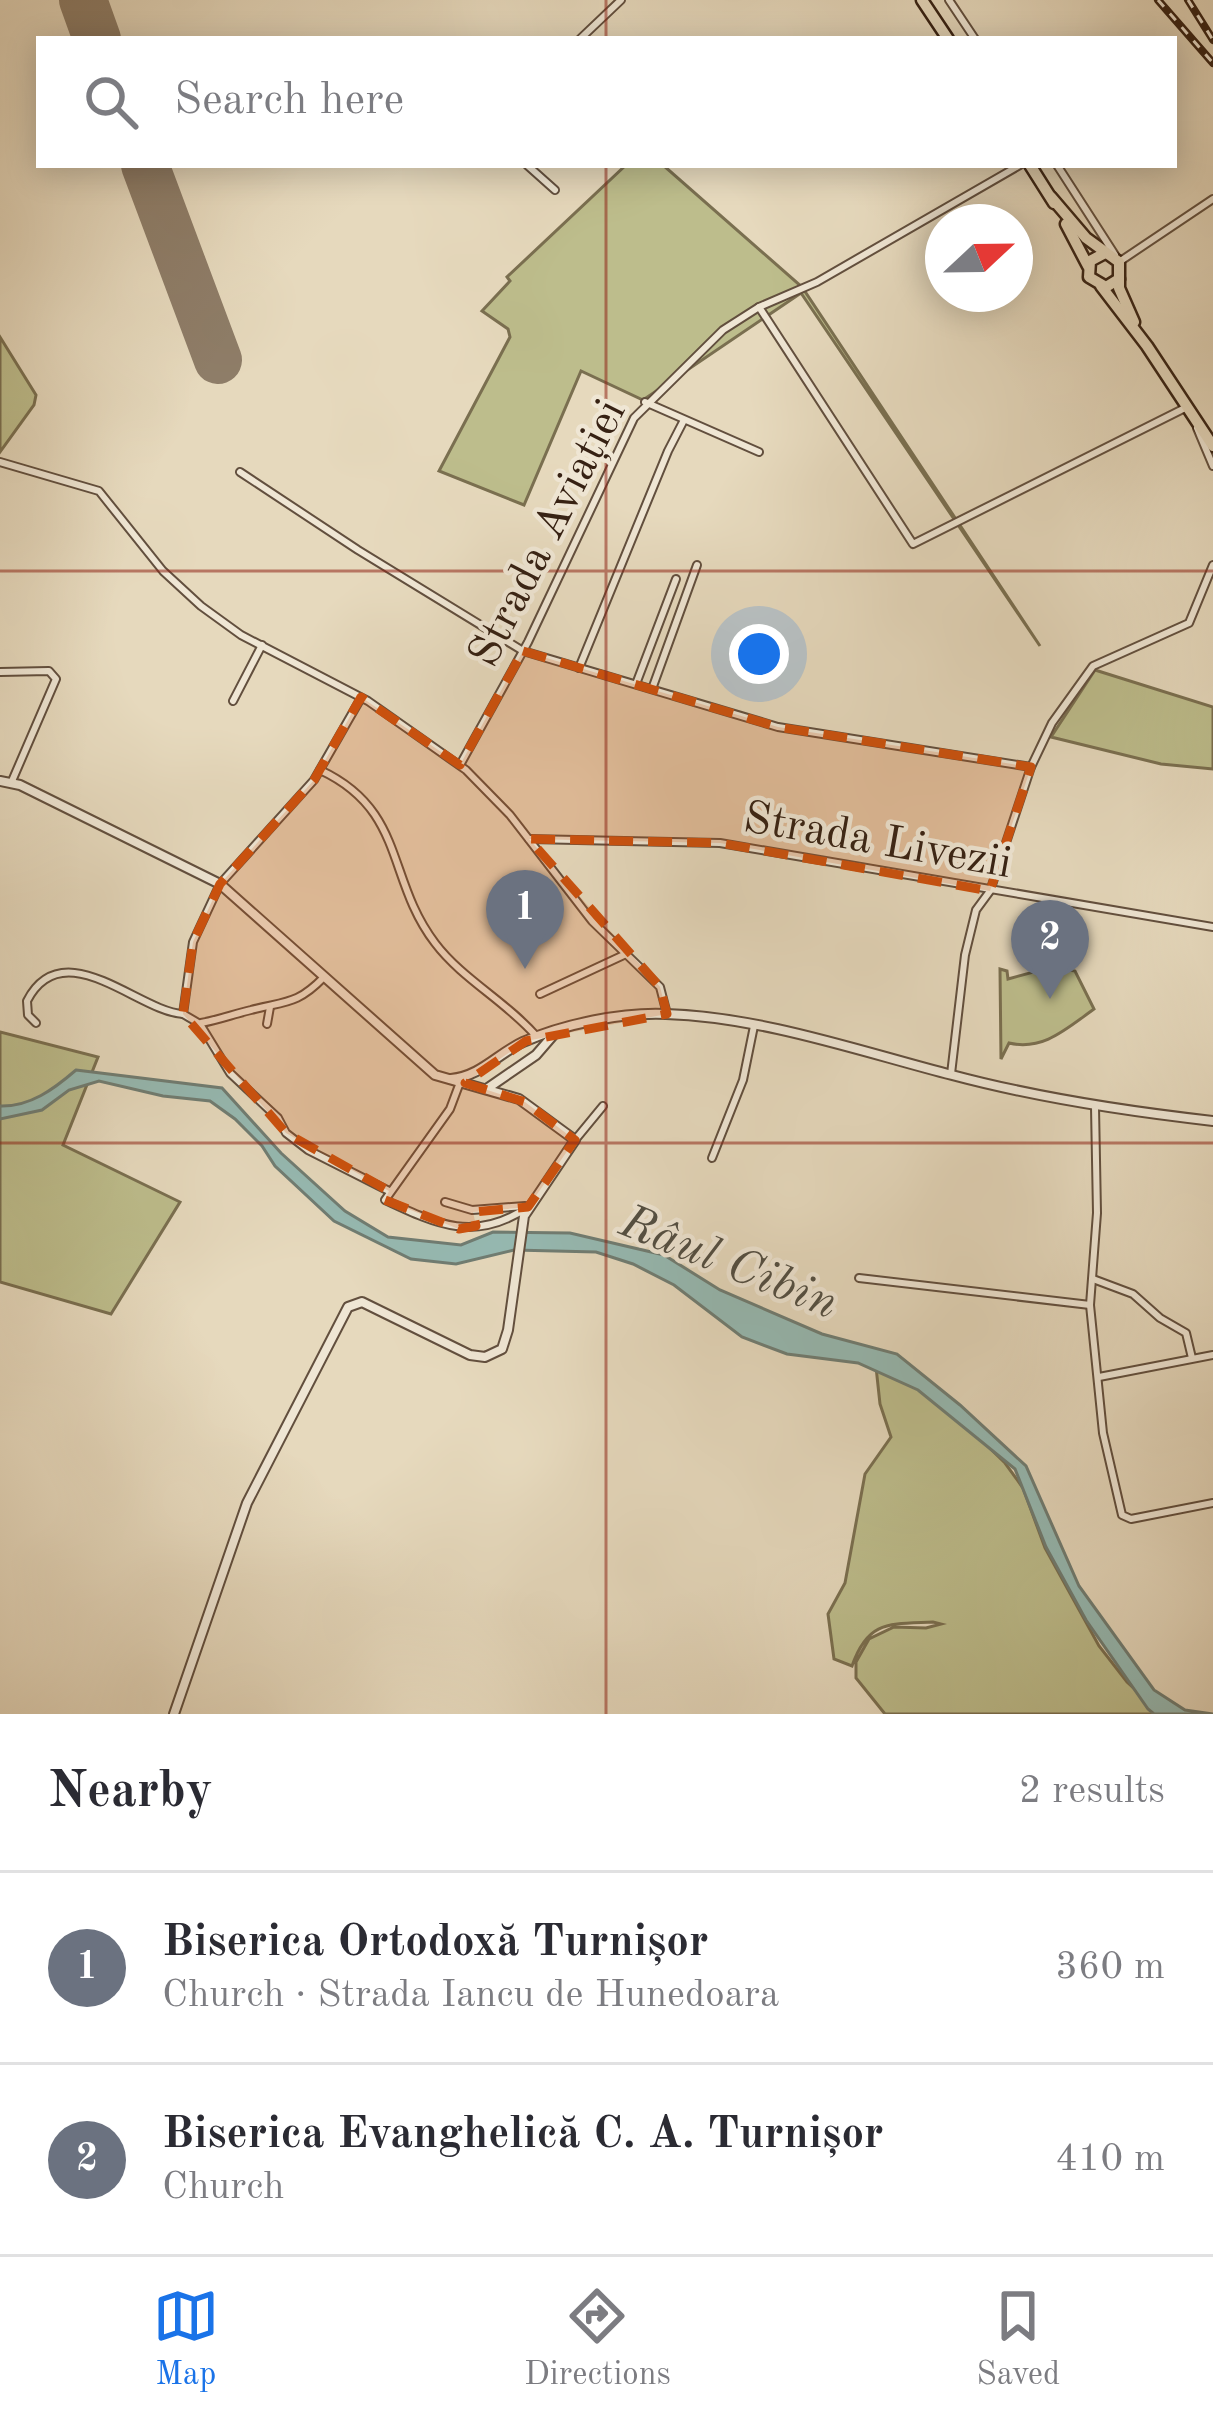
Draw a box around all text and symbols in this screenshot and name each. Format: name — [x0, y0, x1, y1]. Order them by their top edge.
search box — [36, 36, 1177, 168]
icon: search — [78, 69, 144, 135]
text: Search here — [174, 79, 404, 124]
north arrow — [925, 204, 1033, 312]
street label: Strada Aviației — [462, 393, 636, 675]
your location — [729, 624, 789, 684]
street label: Strada Livezii — [740, 797, 1015, 888]
pin: 1 — [486, 870, 564, 969]
pin: 2 — [1011, 900, 1089, 999]
water label: Râul Cibin — [612, 1198, 844, 1329]
text: Nearby — [48, 1767, 213, 1818]
text: 2 results — [1019, 1772, 1165, 1811]
text: Biserica Ortodoxă Turnișor — [162, 1921, 709, 1966]
text: 1 — [76, 1948, 98, 1987]
text: 360 m — [1055, 1948, 1165, 1987]
text: Church · Strada Iancu de Hunedoara — [162, 1976, 779, 2015]
text: Biserica Evanghelică C. A. Turnișor — [162, 2113, 884, 2158]
text: 2 — [76, 2140, 98, 2179]
text: 410 m — [1055, 2140, 1165, 2179]
text: Church — [162, 2168, 284, 2207]
tab: Map — [153, 2283, 219, 2396]
tab: Directions — [524, 2283, 671, 2396]
tab: Saved — [976, 2283, 1060, 2396]

